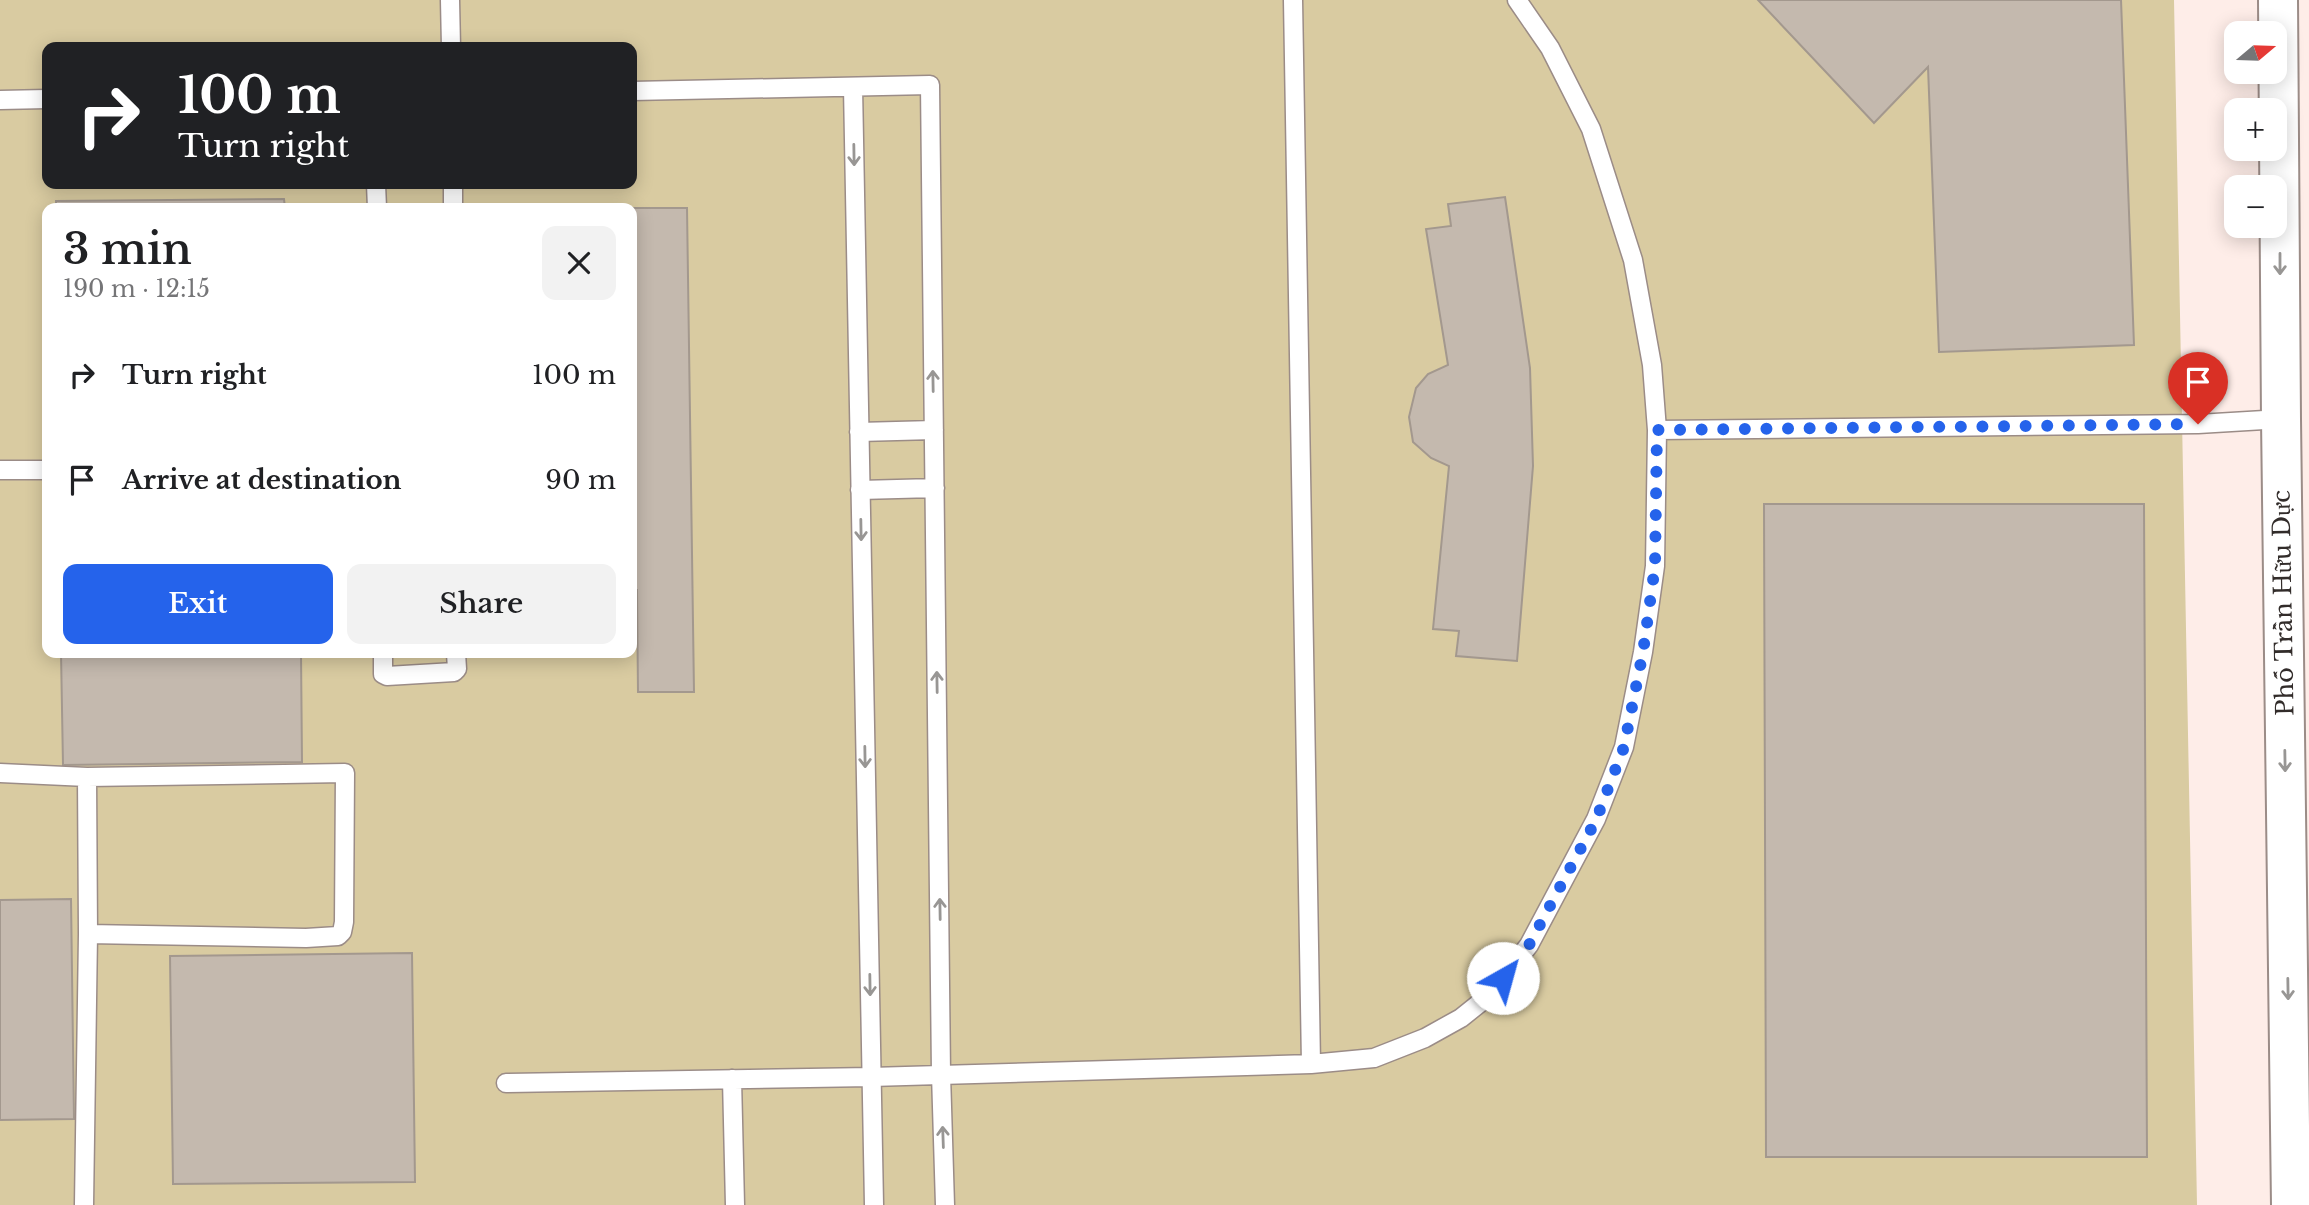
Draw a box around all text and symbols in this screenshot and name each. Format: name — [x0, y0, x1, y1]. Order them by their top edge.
north arrow — [2224, 21, 2287, 84]
map controls — [2224, 21, 2287, 238]
text: 100 m — [178, 65, 341, 126]
icon: right — [63, 70, 154, 161]
button: + — [2224, 98, 2287, 161]
text: Turn right — [178, 126, 349, 166]
one-way arrow — [847, 144, 861, 167]
button: − — [2224, 175, 2287, 238]
text: 3 min — [63, 223, 192, 275]
button: close — [542, 226, 616, 300]
one-way arrow — [2273, 252, 2287, 275]
text: 190 m · 12:15 — [63, 275, 210, 303]
pin — [2168, 352, 2228, 424]
icon: right — [63, 356, 101, 394]
text: Turn right — [122, 359, 267, 391]
text: 100 m — [532, 359, 616, 391]
icon: arrive — [2179, 363, 2217, 401]
one-way arrow — [926, 370, 940, 393]
icon: arrive — [63, 461, 101, 499]
text: Arrive at destination — [122, 464, 402, 496]
text: 90 m — [545, 464, 616, 496]
street label: Phố Trần Hữu Dực — [2267, 490, 2299, 716]
one-way arrow — [854, 518, 868, 541]
button: Exit — [63, 564, 333, 644]
button: Share — [347, 564, 616, 644]
one-way arrow — [930, 671, 944, 694]
one-way arrow — [859, 746, 872, 769]
one-way arrow — [2278, 749, 2292, 772]
one-way arrow — [933, 898, 946, 921]
position arrow — [1466, 941, 1540, 1015]
one-way arrow — [863, 973, 876, 996]
one-way arrow — [2281, 977, 2295, 1000]
one-way arrow — [937, 1126, 950, 1149]

